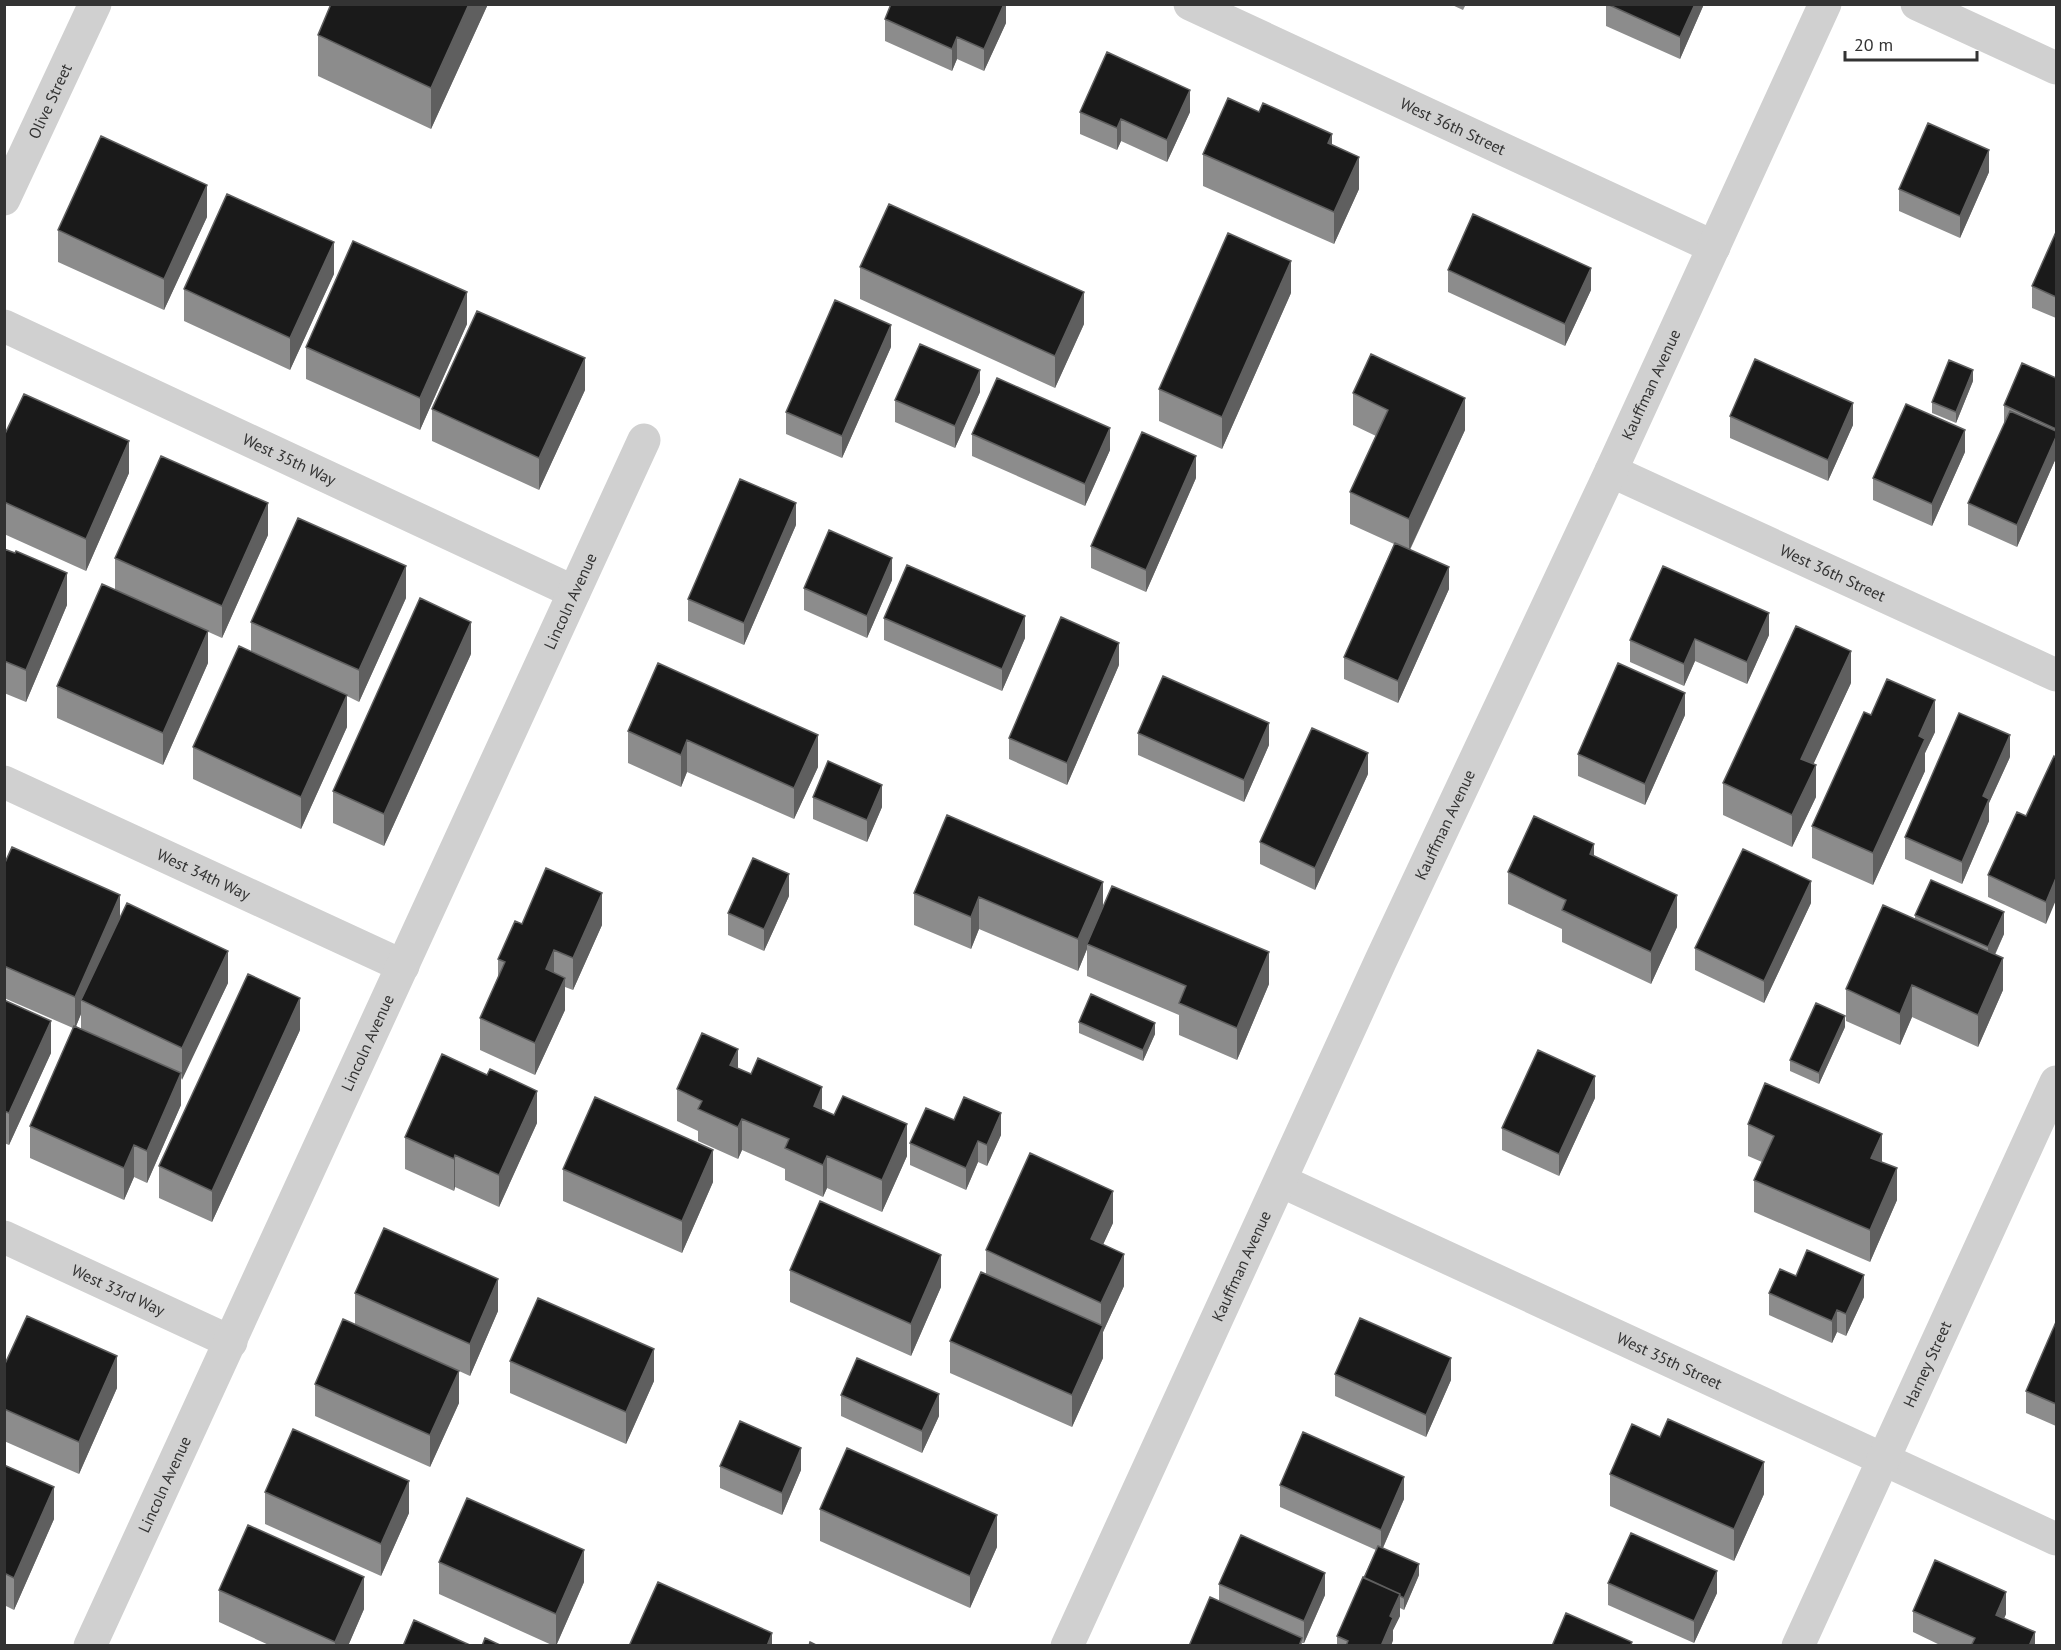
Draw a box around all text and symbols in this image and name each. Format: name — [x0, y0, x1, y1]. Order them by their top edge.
scale bar — [1845, 24, 1977, 62]
text: 20 m — [1854, 33, 1893, 56]
street label: Olive Street — [24, 60, 76, 142]
street label: West 36th Street — [1397, 93, 1510, 159]
street label: Kauffman Avenue — [1617, 326, 1685, 443]
street label: West 35th Way — [240, 429, 340, 490]
street label: West 36th Street — [1777, 540, 1889, 606]
street label: Lincoln Avenue — [539, 550, 601, 652]
street label: Kauffman Avenue — [1410, 766, 1479, 883]
street label: West 34th Way — [154, 844, 254, 905]
street label: Lincoln Avenue — [336, 991, 398, 1094]
street label: Kauffman Avenue — [1207, 1207, 1275, 1324]
street label: West 33rd Way — [68, 1260, 169, 1320]
street label: Harney Street — [1899, 1317, 1956, 1410]
street label: West 35th Street — [1614, 1327, 1726, 1394]
street label: Lincoln Avenue — [134, 1433, 195, 1536]

